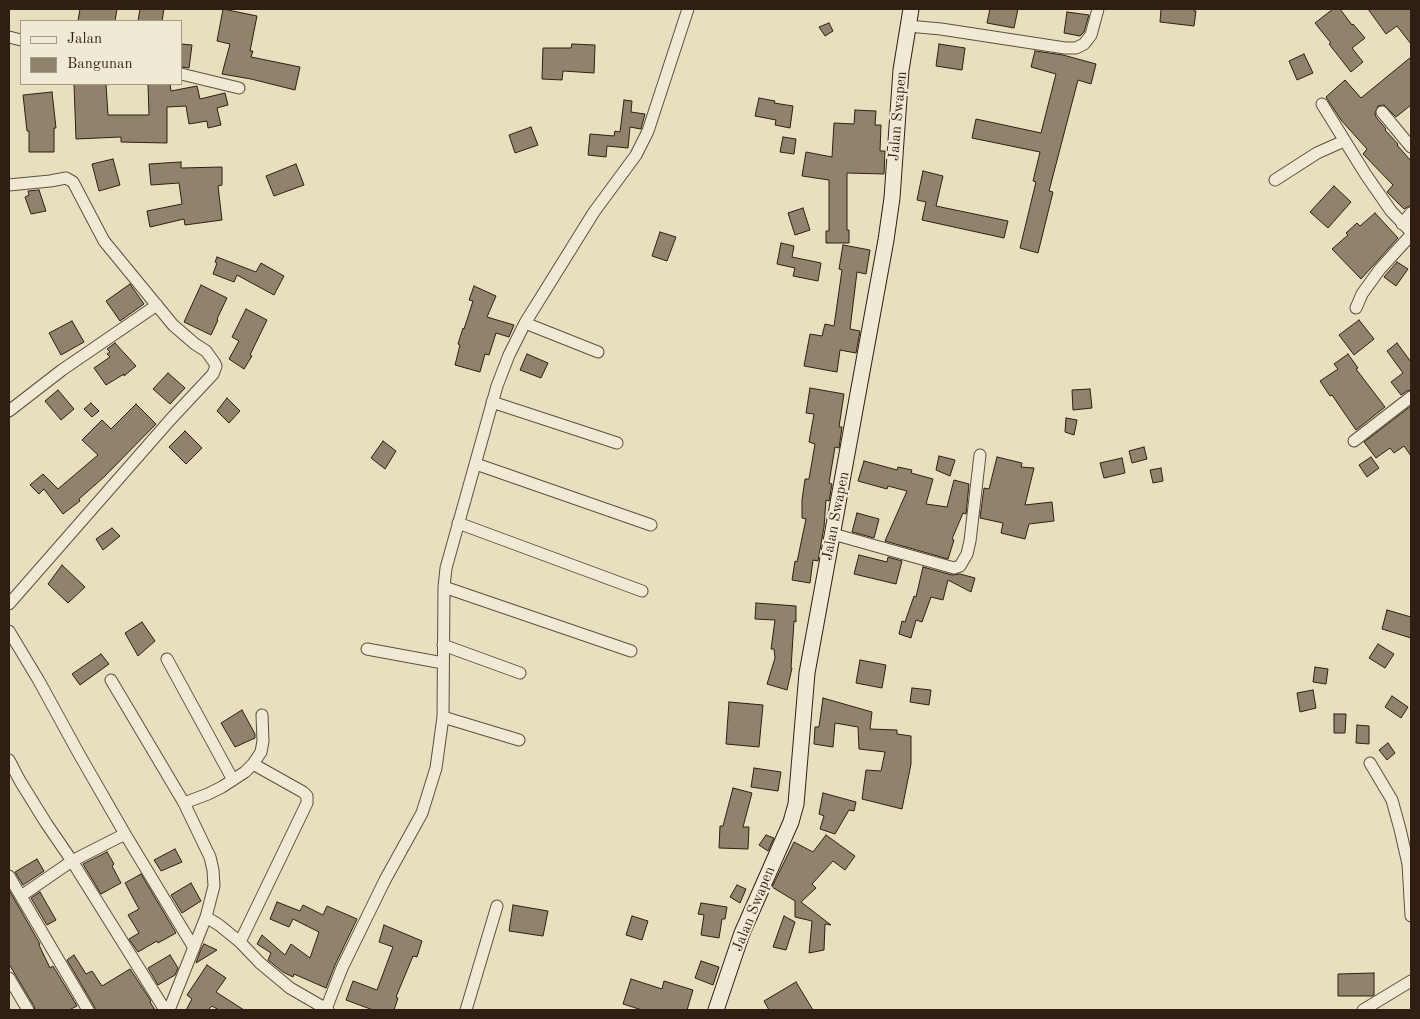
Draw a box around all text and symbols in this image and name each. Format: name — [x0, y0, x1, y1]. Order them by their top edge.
legend — [20, 20, 182, 85]
text: Jalan — [67, 32, 102, 47]
text: Bangunan — [67, 57, 133, 72]
street label: Jalan Swapen — [885, 70, 911, 162]
street label: Jalan Swapen — [819, 470, 853, 562]
street label: Jalan Swapen — [729, 864, 779, 954]

